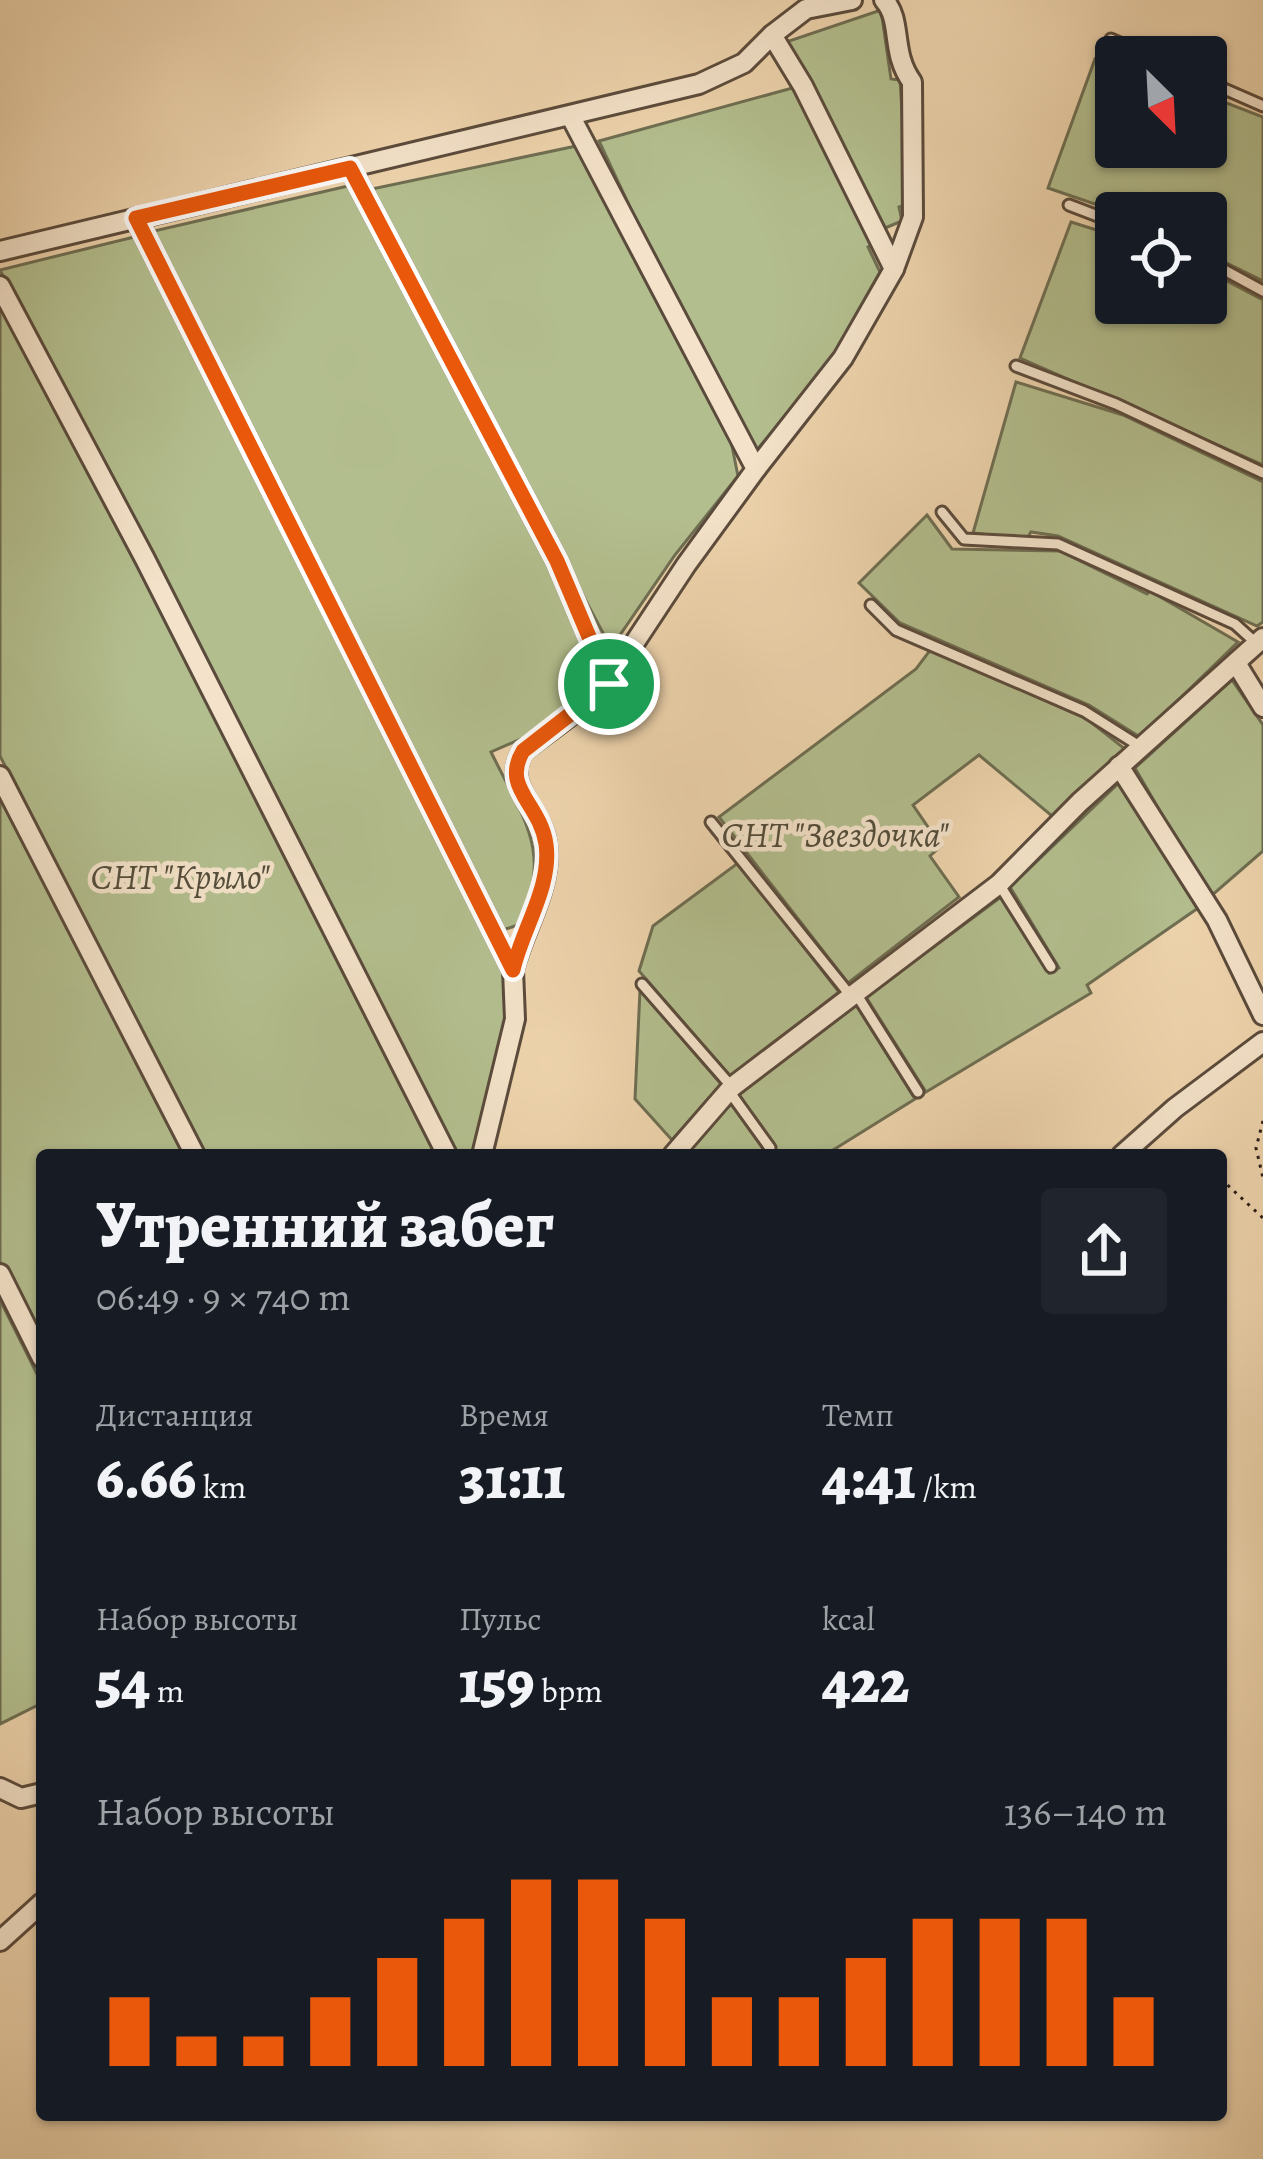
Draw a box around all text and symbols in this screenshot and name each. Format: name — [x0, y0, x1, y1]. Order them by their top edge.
north arrow — [1095, 36, 1227, 168]
map controls — [1095, 36, 1227, 324]
button: locate — [1095, 192, 1227, 324]
pin — [558, 633, 660, 735]
icon: arrive — [576, 651, 642, 717]
park label: СНТ "Звездочка" — [721, 810, 949, 859]
park label: СНТ "Крыло" — [90, 852, 270, 901]
text: Утренний забег — [96, 1180, 554, 1270]
button: share — [1041, 1188, 1167, 1314]
text: 06:49 · 9 × 740 m — [96, 1270, 351, 1323]
text: Дистанция — [96, 1392, 253, 1437]
text: Время — [459, 1392, 549, 1437]
text: Темп — [822, 1392, 894, 1437]
text: 6.66 — [96, 1437, 196, 1519]
text: 31:11 — [459, 1437, 565, 1519]
text: 4:41 — [822, 1437, 916, 1519]
text: km — [196, 1464, 247, 1509]
text: /km — [916, 1464, 977, 1509]
text: Набор высоты — [96, 1596, 298, 1641]
text: Пульс — [459, 1596, 542, 1641]
text: kcal — [822, 1596, 875, 1641]
text: 54 — [96, 1641, 150, 1723]
text: 159 — [459, 1641, 535, 1723]
text: 422 — [822, 1641, 909, 1723]
text: m — [150, 1668, 184, 1713]
text: bpm — [535, 1668, 603, 1713]
text: Набор высоты — [96, 1785, 335, 1838]
text: 136–140 m — [1004, 1785, 1167, 1838]

